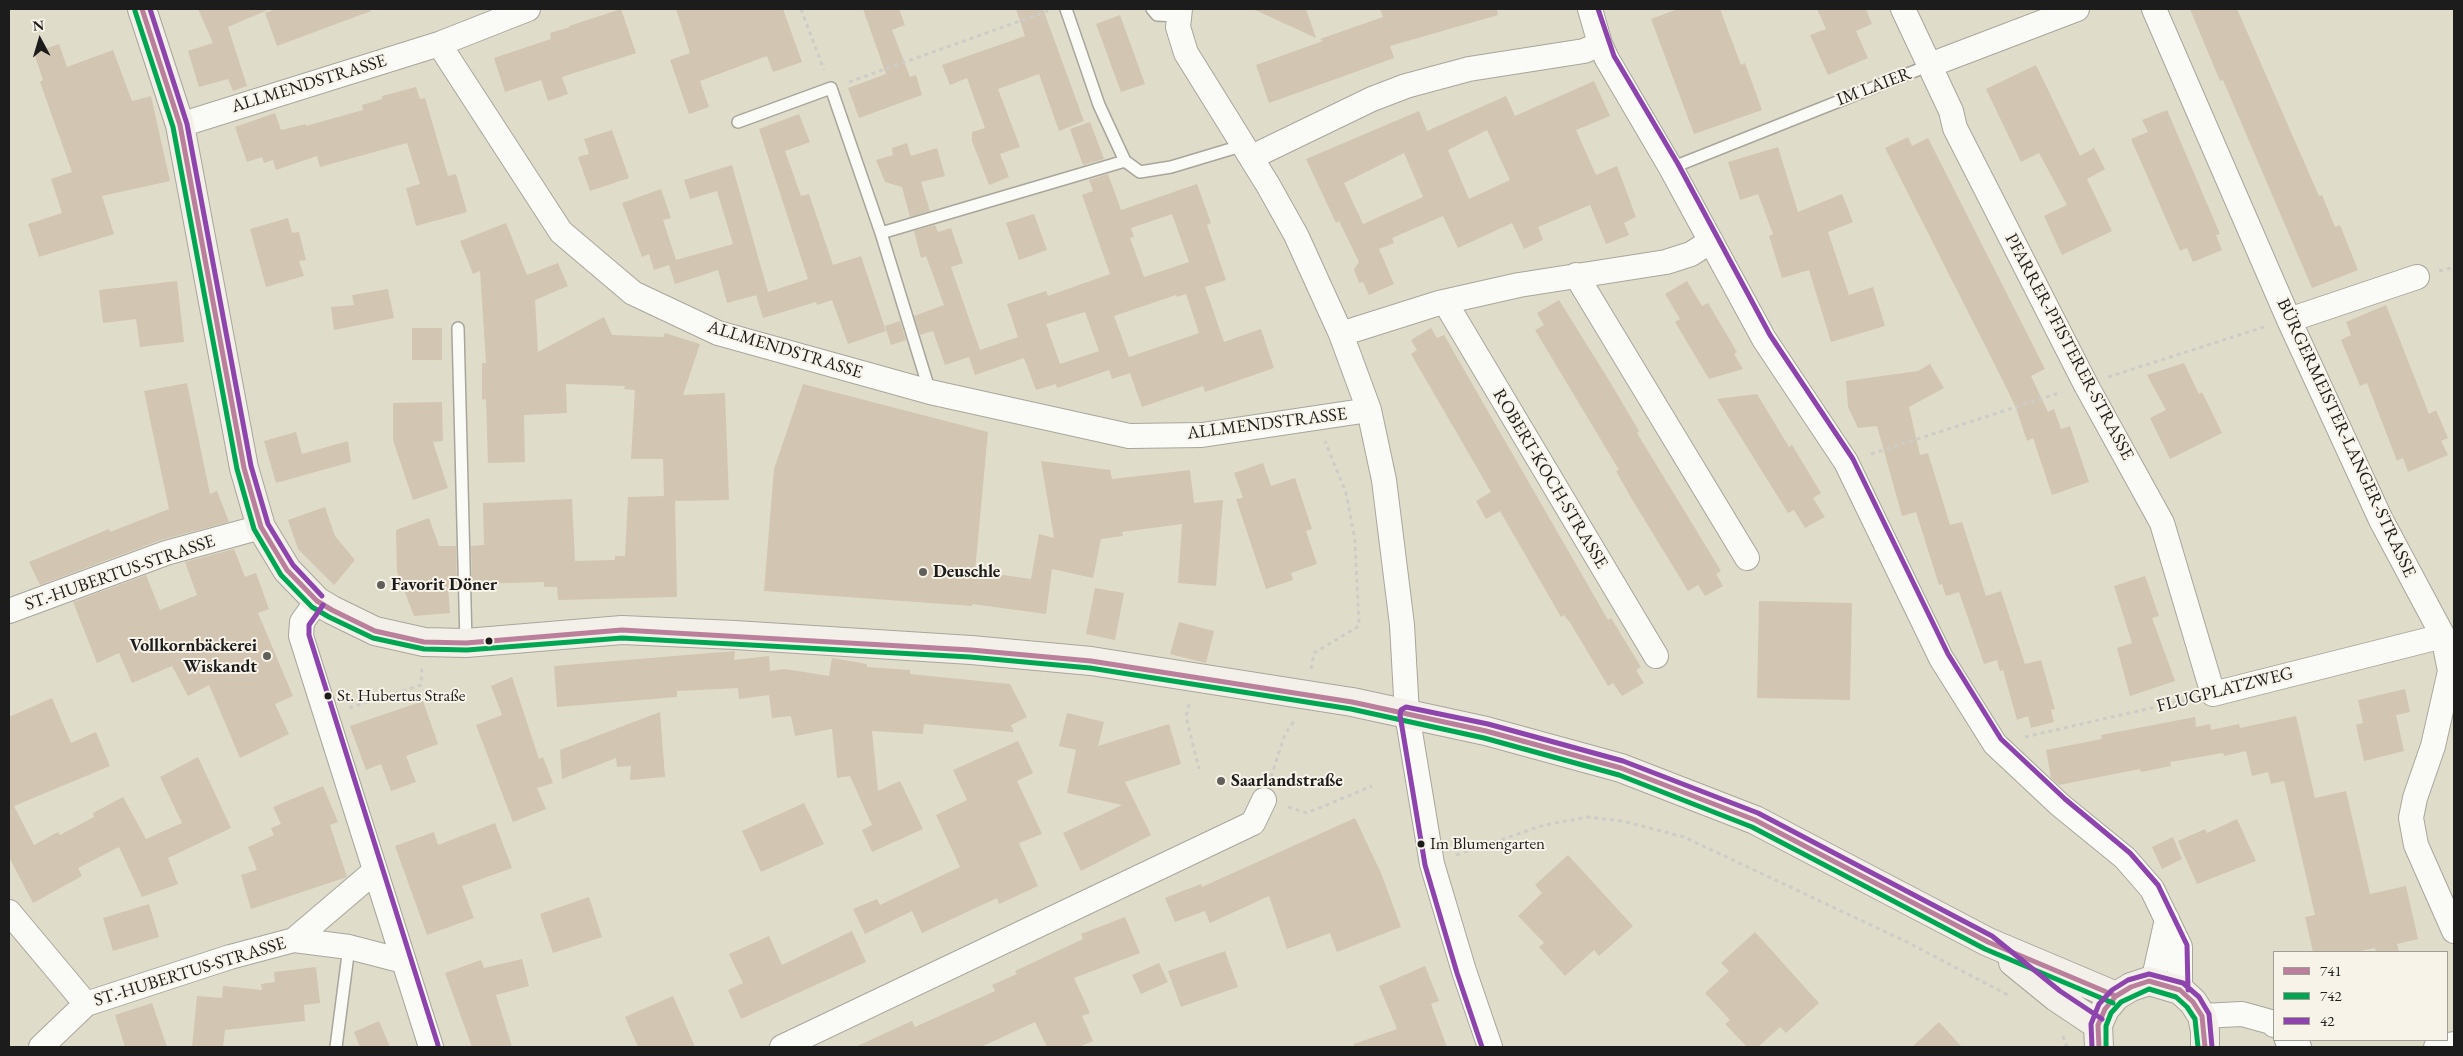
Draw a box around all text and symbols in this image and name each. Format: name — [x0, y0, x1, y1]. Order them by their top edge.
north arrow — [15, 15, 65, 65]
text: N — [32, 16, 45, 35]
street label: ALLMENDSTRASSE — [229, 50, 389, 118]
street label: IM LAIER — [1834, 63, 1914, 111]
street label: PFARRER-PFISTERER-STRASSE — [2000, 230, 2138, 464]
street label: BÜRGERMEISTER-LANGER-STRASSE — [2272, 295, 2420, 581]
street label: ALLMENDSTRASSE — [705, 316, 865, 384]
street label: ROBERT-KOCH-STRASSE — [1488, 385, 1612, 573]
street label: ALLMENDSTRASSE — [1186, 403, 1348, 445]
street label: ST.-HUBERTUS-STRASSE — [22, 530, 218, 616]
place label: Deuschle — [933, 561, 1000, 583]
marker: Deuschle — [917, 566, 929, 578]
place label: Favorit Döner — [391, 574, 497, 596]
marker: Favorit Döner — [375, 579, 387, 591]
place label: Vollkornbäckerei Wiskandt — [130, 635, 257, 678]
unlabelled marker — [484, 636, 494, 646]
marker: Vollkornbäckerei Wiskandt — [261, 650, 273, 662]
street label: FLUGPLATZWEG — [2154, 663, 2296, 717]
place label: St. Hubertus Straße — [337, 686, 465, 706]
marker: St. Hubertus Straße — [323, 691, 333, 701]
place label: Saarlandstraße — [1231, 770, 1343, 792]
marker: Saarlandstraße — [1215, 775, 1227, 787]
place label: Im Blumengarten — [1430, 834, 1545, 854]
marker: Im Blumengarten — [1416, 839, 1426, 849]
street label: ST.-HUBERTUS-STRASSE — [91, 932, 289, 1012]
legend — [2273, 951, 2448, 1041]
text: 741 — [2320, 961, 2342, 980]
text: 742 — [2320, 986, 2342, 1005]
text: 42 — [2320, 1011, 2334, 1030]

